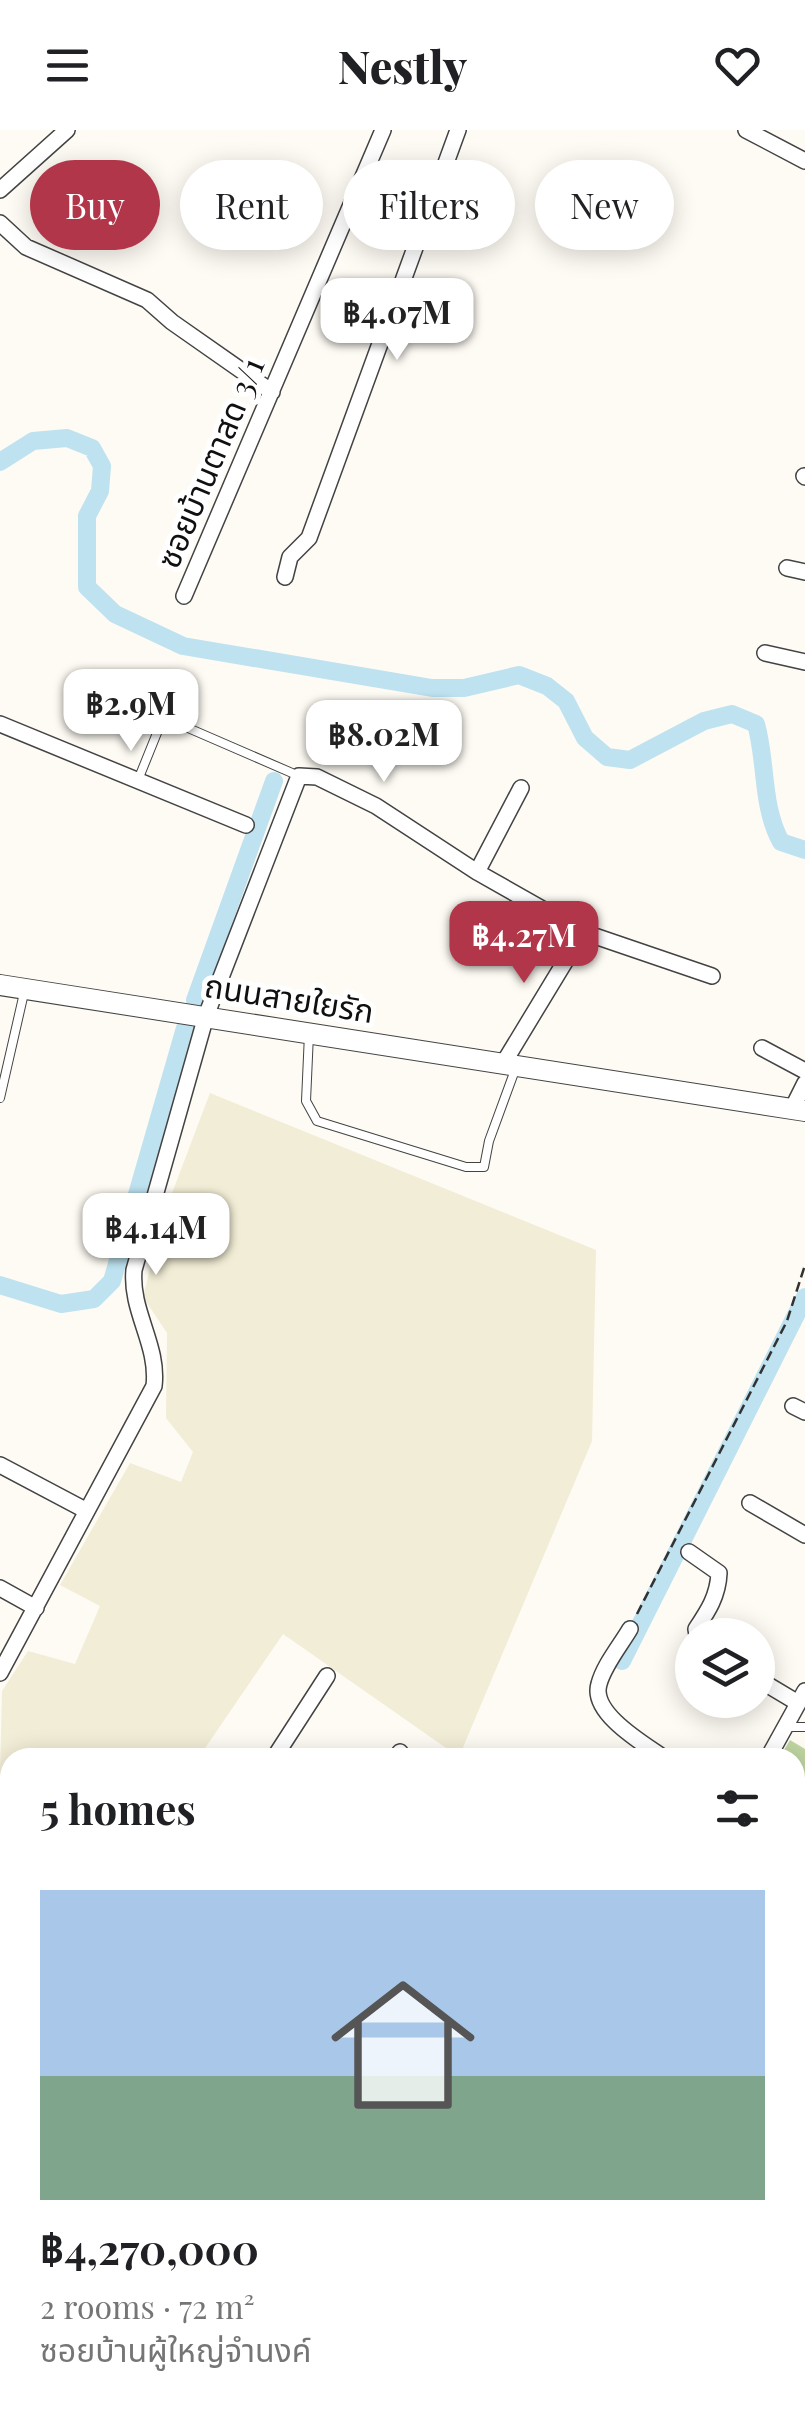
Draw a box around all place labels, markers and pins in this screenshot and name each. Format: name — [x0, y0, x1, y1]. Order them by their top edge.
pin: ฿4.07M — [316, 278, 478, 363]
pin: ฿2.9M — [61, 669, 201, 754]
pin: ฿8.02M — [303, 700, 465, 785]
pin: ฿4.27M — [443, 901, 605, 986]
pin: ฿4.14M — [75, 1193, 237, 1278]

